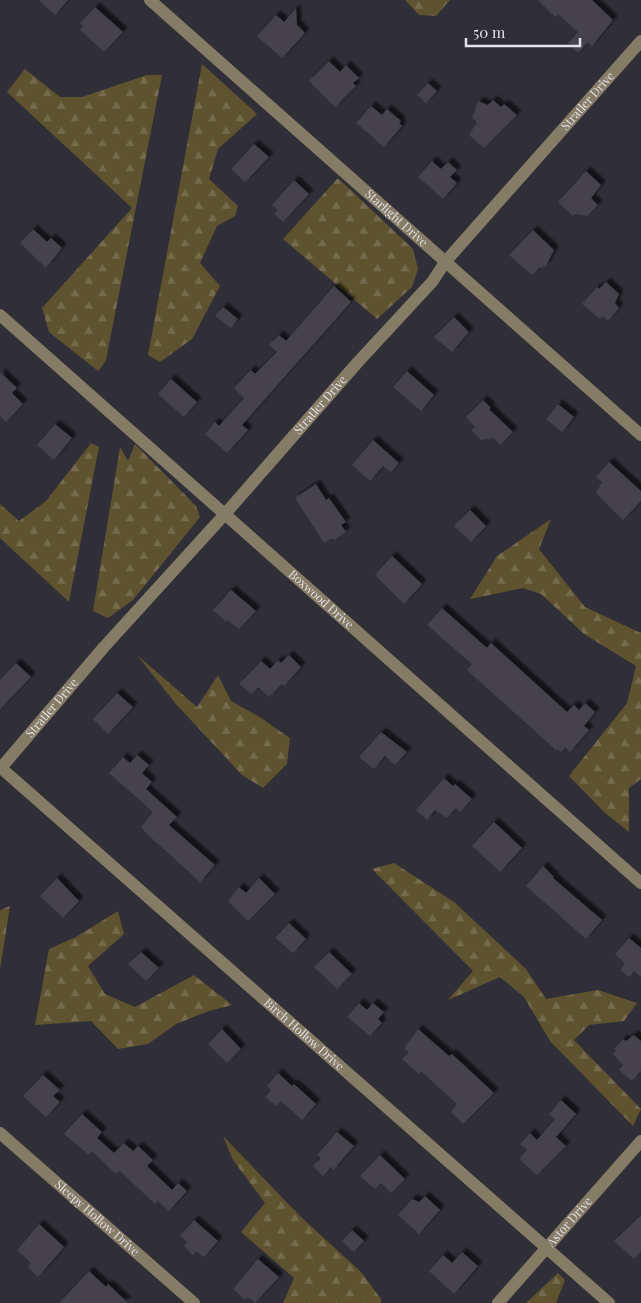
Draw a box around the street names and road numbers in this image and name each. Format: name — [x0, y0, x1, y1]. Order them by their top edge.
street label: Stratler Drive — [557, 68, 617, 133]
street label: Starlight Drive — [362, 185, 432, 249]
street label: Stratler Drive — [290, 371, 350, 437]
street label: Boxwood Drive — [286, 566, 358, 632]
street label: Stratler Drive — [21, 674, 81, 741]
street label: Birch Hollow Drive — [261, 994, 348, 1073]
street label: Sleepy Hollow Drive — [52, 1176, 143, 1259]
street label: Astor Drive — [542, 1193, 595, 1250]

